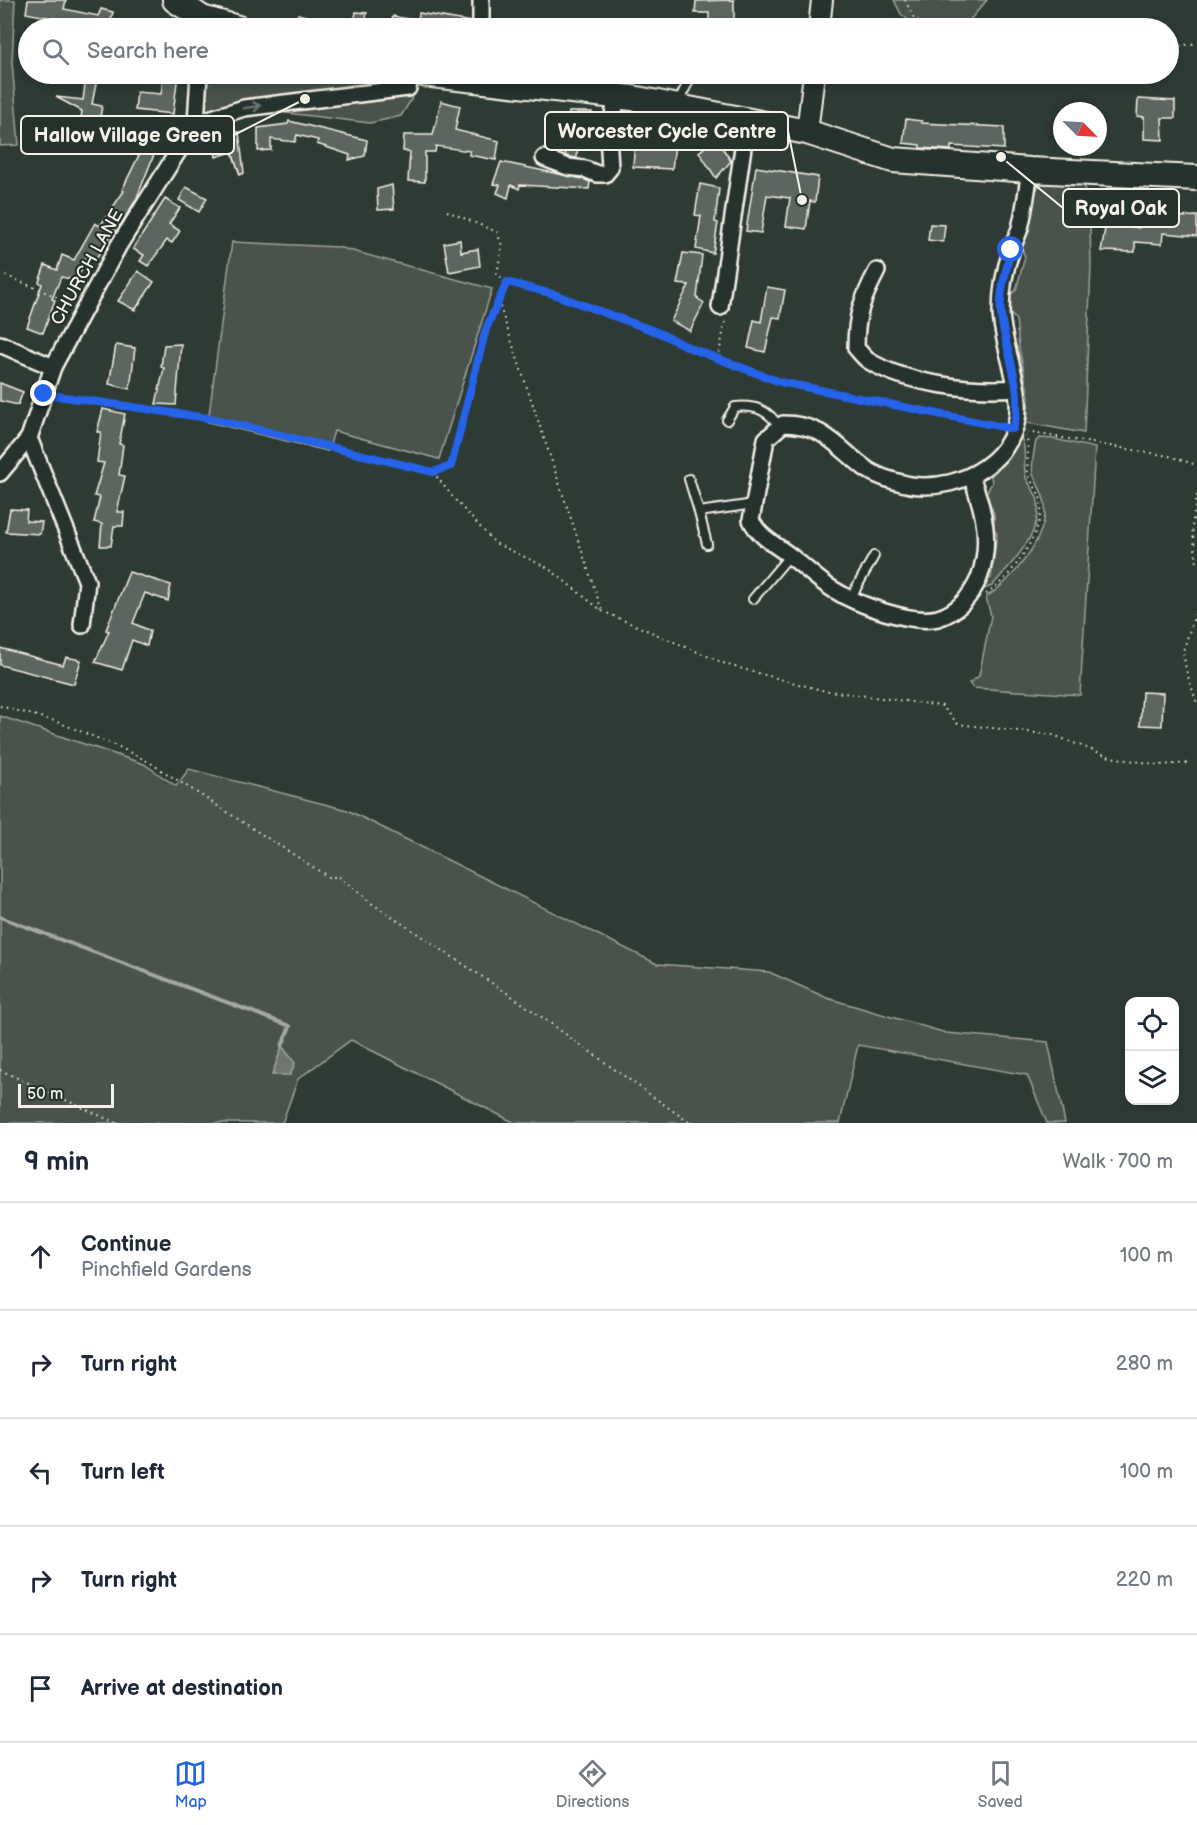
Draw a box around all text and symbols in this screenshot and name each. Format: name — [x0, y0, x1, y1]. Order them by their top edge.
search box — [18, 18, 1179, 84]
icon: search — [39, 35, 72, 68]
text: Search here — [87, 38, 209, 65]
one-way arrow — [242, 102, 261, 113]
north arrow — [1053, 102, 1107, 156]
callout: Worcester Cycle Centre — [545, 112, 788, 150]
callout: Hallow Village Green — [21, 116, 234, 154]
text: Worcester Cycle Centre — [558, 120, 776, 144]
text: Hallow Village Green — [34, 124, 222, 148]
callout: Royal Oak — [1063, 189, 1179, 227]
text: Royal Oak — [1075, 197, 1168, 221]
street label: CHURCH LANE — [46, 205, 128, 329]
route start — [997, 236, 1023, 262]
route end — [30, 380, 56, 406]
map controls — [1125, 997, 1179, 1105]
button: locate — [1125, 997, 1179, 1051]
button: layers — [1125, 1051, 1179, 1105]
scale bar — [18, 1081, 114, 1108]
text: 50 m — [27, 1085, 63, 1104]
text: 9 min — [24, 1147, 89, 1178]
text: Walk · 700 m — [1063, 1150, 1173, 1174]
text: Continue — [81, 1231, 171, 1258]
icon: ahead — [24, 1240, 57, 1273]
text: 100 m — [1120, 1244, 1173, 1268]
text: Pinchfield Gardens — [81, 1258, 252, 1282]
icon: right — [24, 1348, 57, 1381]
text: Turn right — [81, 1351, 177, 1378]
text: 280 m — [1116, 1352, 1173, 1376]
icon: left — [24, 1456, 57, 1489]
text: Turn left — [81, 1459, 165, 1486]
text: 100 m — [1120, 1460, 1173, 1484]
icon: right — [24, 1564, 57, 1597]
text: Turn right — [81, 1567, 177, 1594]
text: 220 m — [1116, 1568, 1173, 1592]
icon: arrive — [24, 1672, 57, 1705]
text: Arrive at destination — [81, 1675, 283, 1702]
tab: Map — [174, 1757, 207, 1812]
tab: Directions — [556, 1757, 629, 1812]
tab: Saved — [978, 1757, 1023, 1812]

